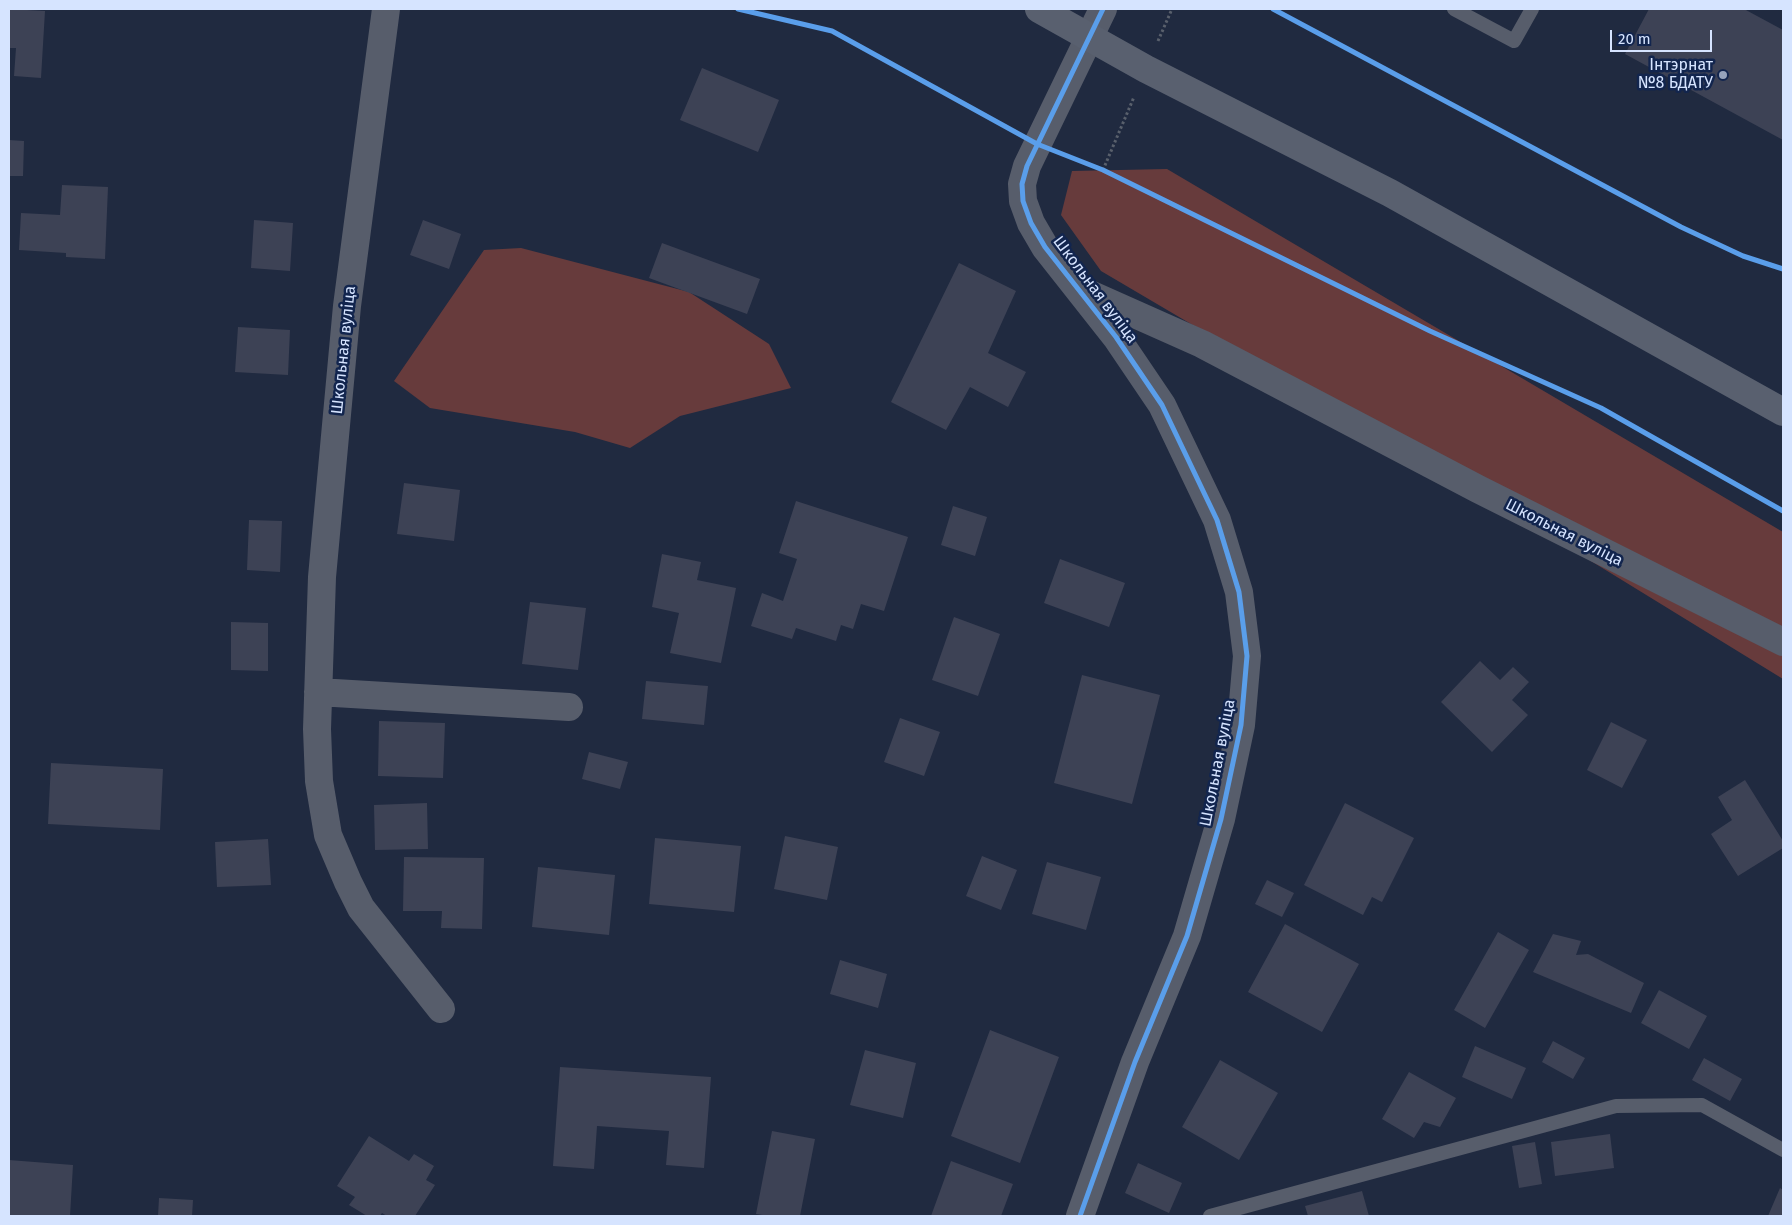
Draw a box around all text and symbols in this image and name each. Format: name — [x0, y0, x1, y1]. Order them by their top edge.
scale bar — [1612, 20, 1714, 52]
text: 20 m — [1618, 30, 1651, 48]
place label: Інтэрнат №8 БДАТУ — [1638, 56, 1713, 94]
marker: Інтэрнат №8 БДАТУ — [1717, 69, 1729, 81]
street label: Школьная вуліца — [1048, 233, 1142, 347]
street label: Школьная вуліца — [328, 285, 360, 415]
street label: Школьная вуліца — [1502, 495, 1626, 571]
street label: Школьная вуліца — [1196, 698, 1240, 828]

